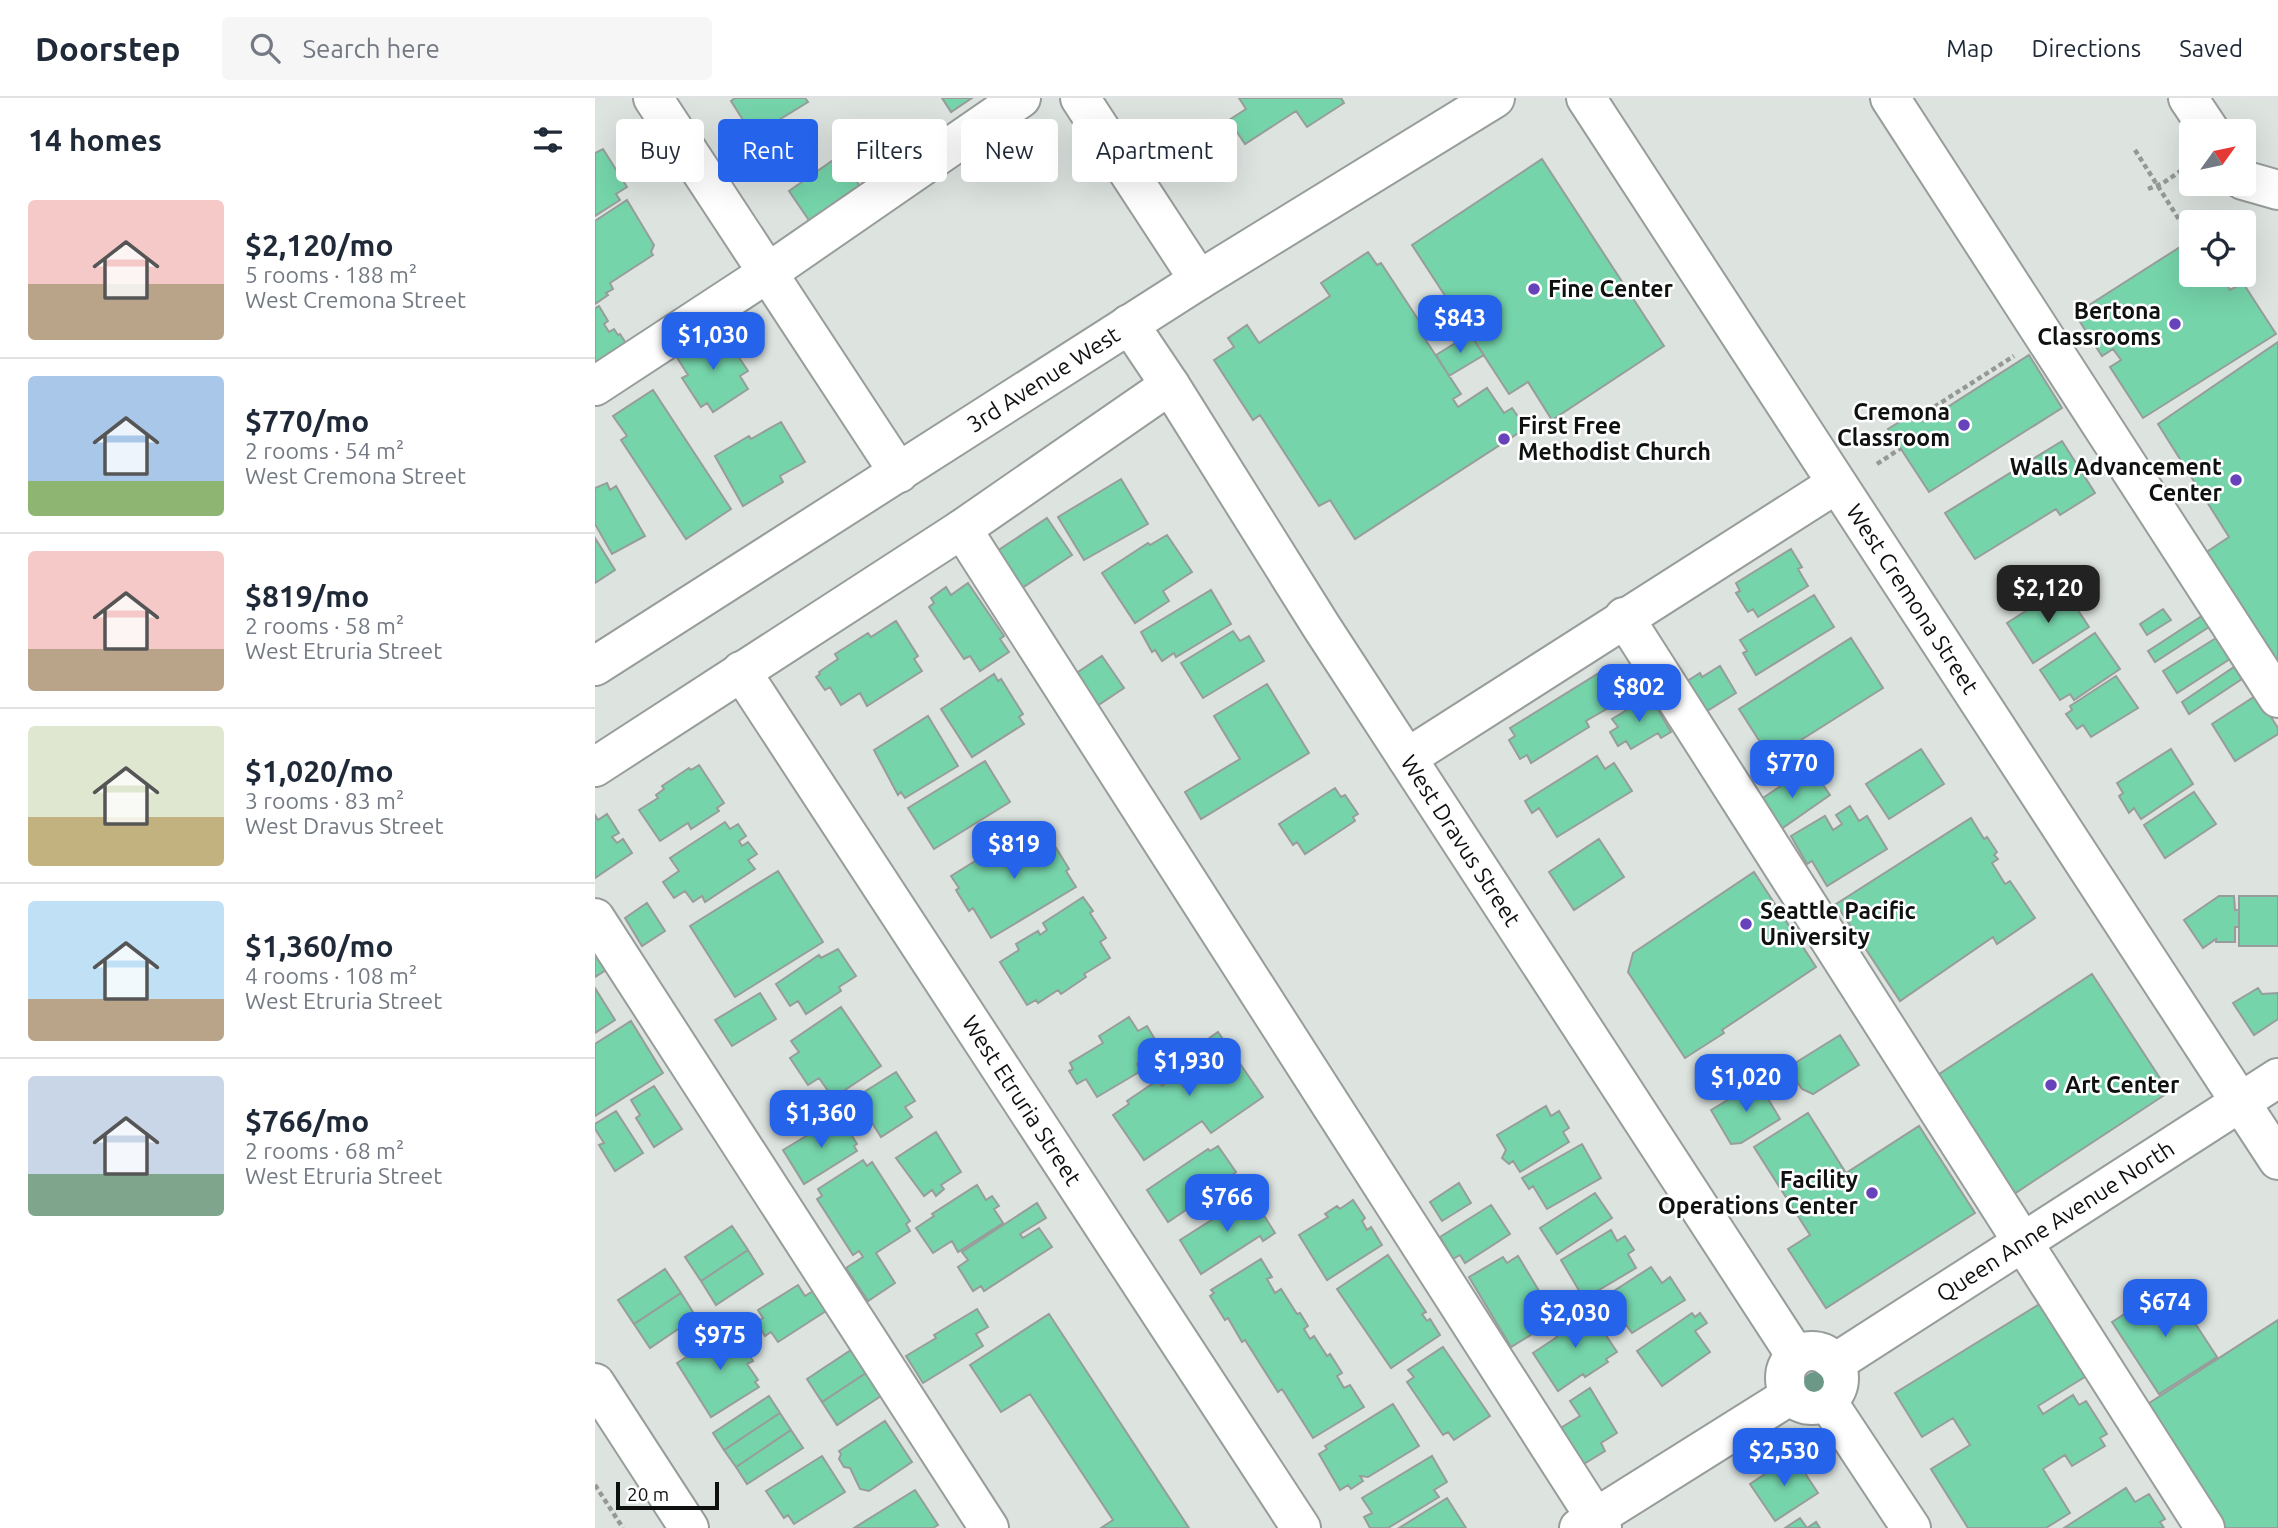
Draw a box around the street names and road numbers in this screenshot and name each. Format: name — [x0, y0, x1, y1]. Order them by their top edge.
street label: 3rd Avenue West — [962, 321, 1124, 437]
street label: West Cremona Street — [1842, 499, 1984, 698]
street label: West Dravus Street — [1396, 750, 1526, 930]
street label: West Etruria Street — [958, 1011, 1087, 1190]
street label: Queen Anne Avenue North — [1932, 1135, 2179, 1306]

